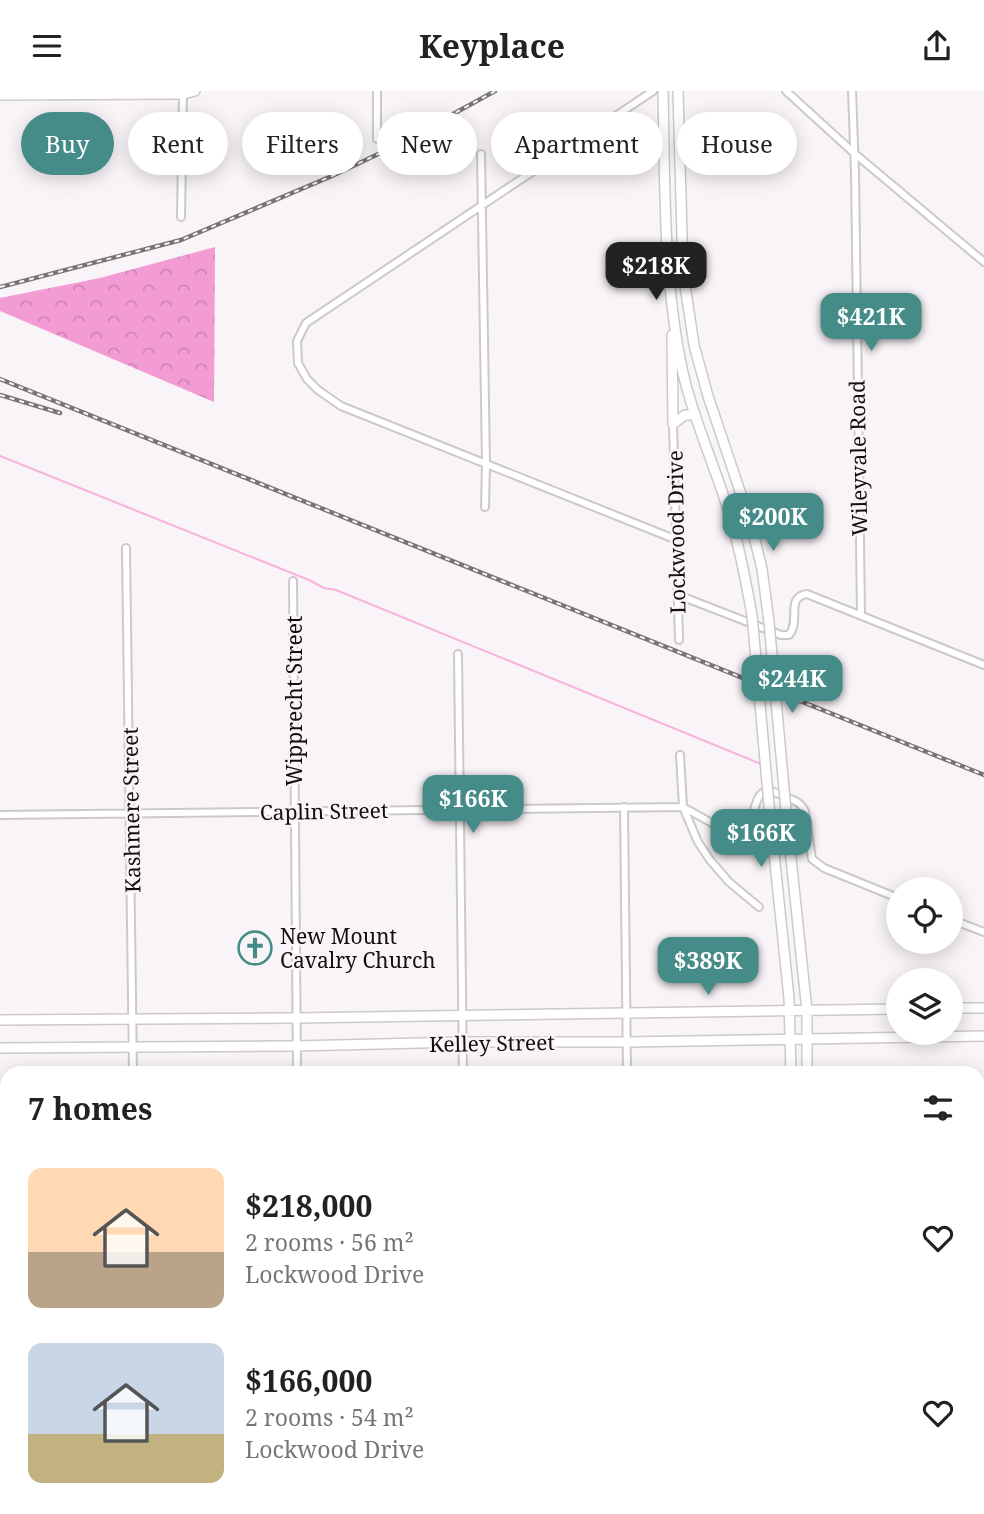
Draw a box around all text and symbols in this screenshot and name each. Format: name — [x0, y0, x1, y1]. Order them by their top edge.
text: Keyplace — [419, 24, 565, 67]
icon: menu — [28, 27, 66, 65]
icon: share — [918, 27, 956, 65]
chip: Buy — [21, 112, 114, 175]
chip: Rent — [128, 112, 228, 175]
chip: Filters — [242, 112, 363, 175]
chip: New — [377, 112, 477, 175]
chip: Apartment — [491, 112, 663, 175]
chip: House — [677, 112, 797, 175]
pin: $218K — [607, 243, 705, 302]
text: $218K — [622, 249, 690, 281]
pin: $421K — [822, 293, 920, 353]
text: $421K — [837, 300, 905, 332]
street label: Wileyvale Road — [843, 380, 873, 536]
street label: Lockwood Drive — [661, 450, 691, 614]
pin: $200K — [724, 493, 822, 553]
text: $200K — [739, 500, 807, 532]
street label: Wipprecht Street — [280, 616, 308, 786]
pin: $244K — [743, 655, 841, 715]
text: $244K — [758, 662, 826, 694]
street label: Kashmere Street — [116, 727, 146, 893]
pin: $166K — [424, 775, 522, 835]
text: $166K — [439, 782, 507, 814]
street label: Caplin Street — [260, 796, 388, 826]
pin: $166K — [712, 809, 810, 869]
text: $166K — [727, 816, 795, 848]
map controls — [886, 877, 963, 1045]
button: locate — [886, 877, 963, 954]
place label: New Mount Cavalry Church — [280, 922, 436, 974]
church icon: New Mount Cavalry Church — [236, 929, 274, 967]
pin: $389K — [659, 937, 757, 997]
text: $389K — [674, 944, 742, 976]
button: layers — [886, 968, 963, 1045]
street label: Kelley Street — [429, 1028, 555, 1058]
text: 7 homes — [28, 1088, 152, 1129]
icon: filters — [919, 1089, 957, 1127]
text: $218,000 — [245, 1185, 372, 1226]
icon: home — [84, 1196, 168, 1280]
icon: heart — [919, 1219, 957, 1257]
text: 2 rooms · 56 m² — [245, 1226, 414, 1258]
text: Lockwood Drive — [245, 1258, 424, 1290]
text: $166,000 — [245, 1360, 372, 1401]
icon: home — [84, 1371, 168, 1455]
icon: heart — [919, 1394, 957, 1432]
text: 2 rooms · 54 m² — [245, 1401, 414, 1433]
text: Lockwood Drive — [245, 1433, 424, 1465]

